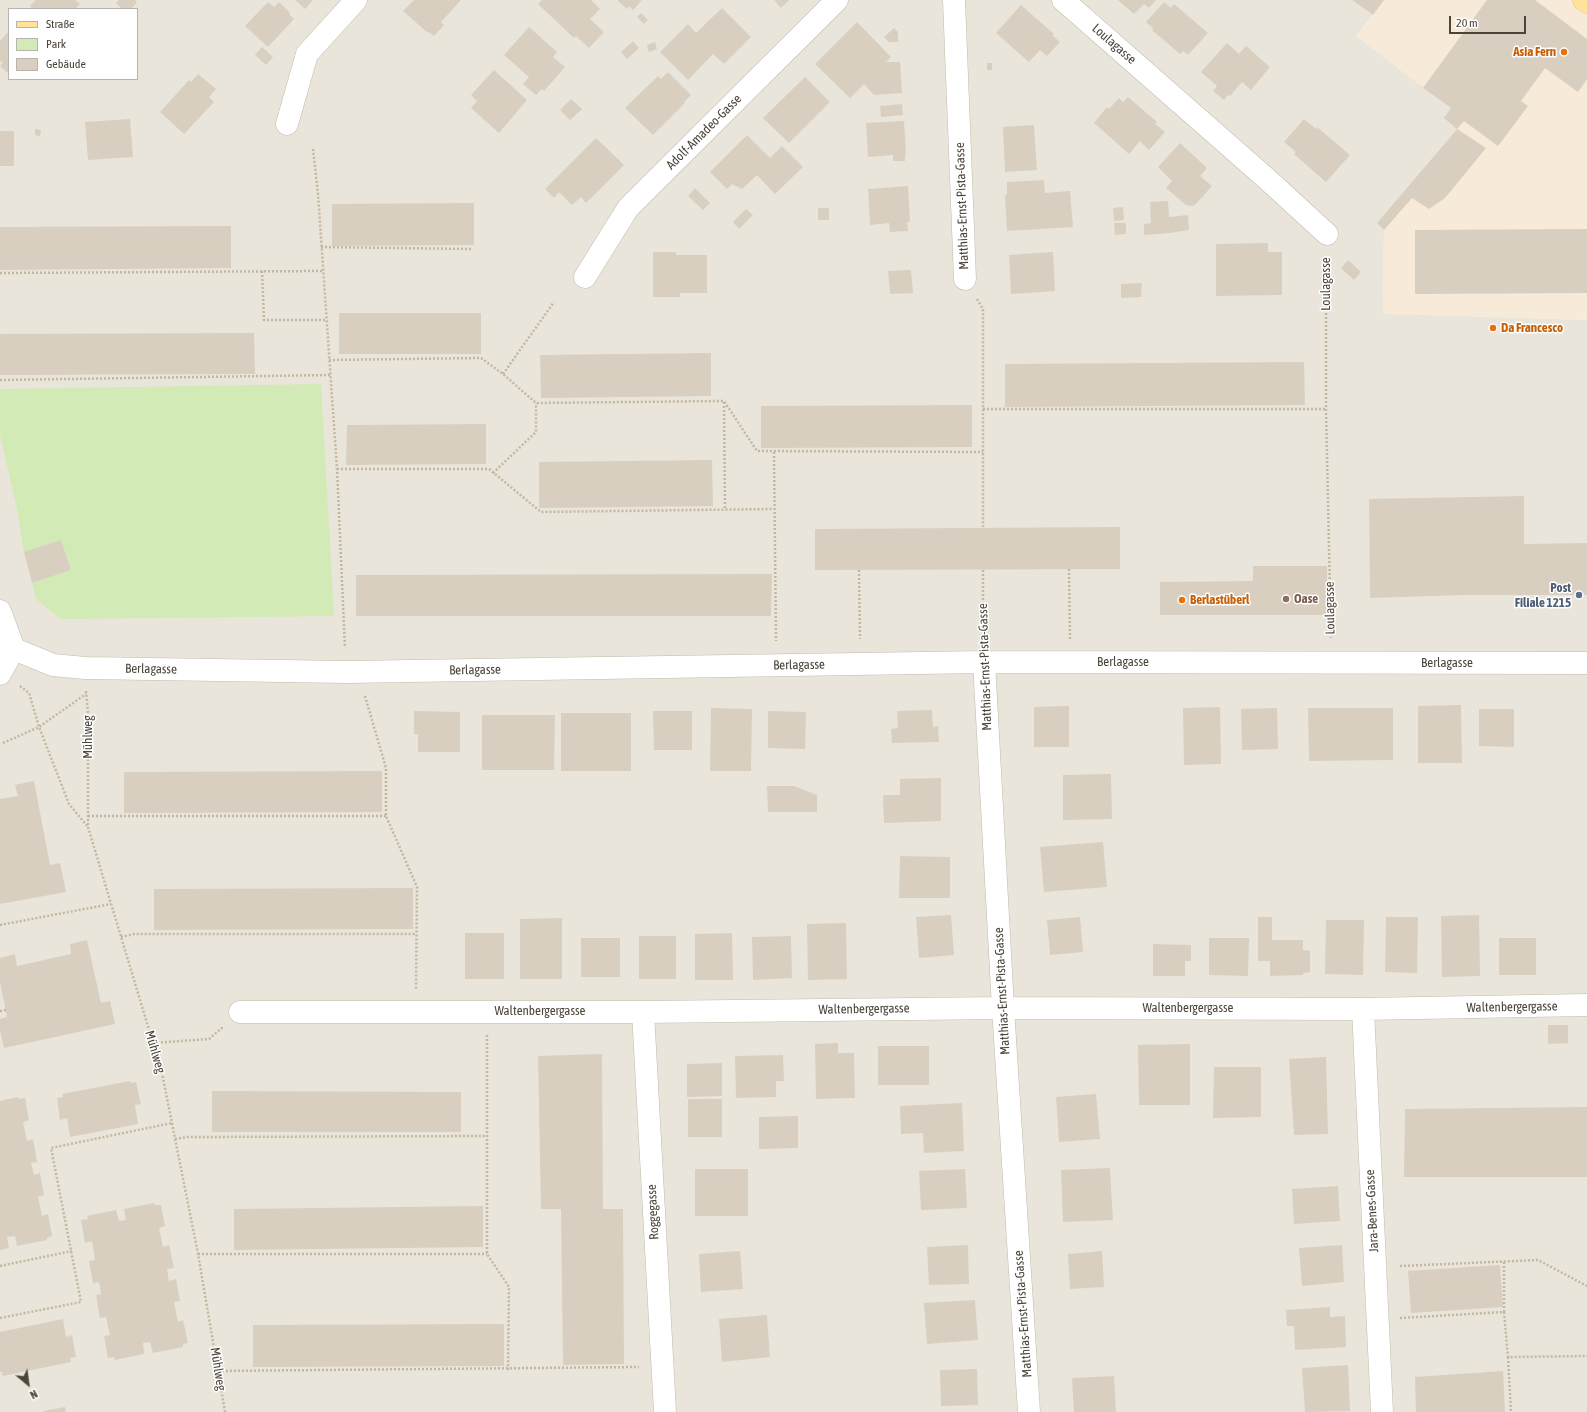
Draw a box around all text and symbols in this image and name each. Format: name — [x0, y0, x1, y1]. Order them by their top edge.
legend — [8, 8, 138, 80]
scale bar — [1451, 8, 1528, 34]
text: 20 m — [1456, 16, 1478, 30]
text: Straße — [46, 17, 74, 31]
street label: Loulagasse — [1089, 21, 1139, 67]
text: Park — [46, 37, 66, 51]
place label: Asia Fern — [1513, 44, 1556, 60]
marker: Asia Fern — [1559, 47, 1569, 57]
text: Gebäude — [46, 57, 86, 71]
street label: Adolf-Amadeo-Gasse — [663, 91, 745, 173]
street label: Matthias-Ernst-Pista-Gasse — [952, 142, 972, 270]
street label: Loulagasse — [1318, 257, 1334, 311]
place label: Da Francesco — [1501, 320, 1563, 336]
marker: Da Francesco — [1488, 323, 1498, 333]
place label: Post Filiale 1215 — [1515, 580, 1571, 611]
street label: Loulagasse — [1322, 581, 1338, 635]
marker: Post Filiale 1215 — [1574, 590, 1584, 600]
place label: Oase — [1294, 591, 1318, 607]
place label: Berlastüberl — [1190, 592, 1249, 608]
marker: Oase — [1281, 594, 1291, 604]
marker: Berlastüberl — [1177, 595, 1187, 605]
street label: Matthias-Ernst-Pista-Gasse — [975, 603, 995, 731]
street label: Berlagasse — [1097, 654, 1149, 670]
street label: Berlagasse — [1421, 655, 1473, 671]
street label: Berlagasse — [773, 657, 825, 673]
street label: Berlagasse — [125, 661, 177, 677]
street label: Berlagasse — [449, 662, 501, 678]
street label: Mühlweg — [80, 715, 96, 759]
street label: Matthias-Ernst-Pista-Gasse — [991, 927, 1013, 1055]
street label: Waltenbergergasse — [1466, 998, 1558, 1016]
street label: Waltenbergergasse — [818, 1000, 910, 1018]
street label: Waltenbergergasse — [1143, 1000, 1233, 1016]
street label: Waltenbergergasse — [495, 1003, 585, 1019]
street label: Mühlweg — [141, 1029, 169, 1075]
street label: Jara-Benes-Gasse — [1362, 1169, 1382, 1253]
street label: Roggegasse — [644, 1184, 662, 1240]
street label: Matthias-Ernst-Pista-Gasse — [1011, 1250, 1035, 1378]
street label: Mühlweg — [207, 1346, 229, 1392]
north arrow — [8, 1364, 48, 1404]
text: N — [28, 1388, 40, 1401]

